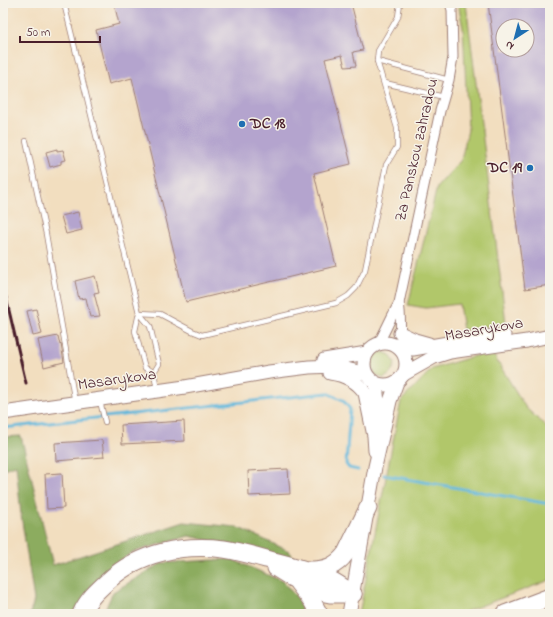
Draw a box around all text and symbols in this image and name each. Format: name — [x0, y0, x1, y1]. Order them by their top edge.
scale bar — [20, 18, 100, 44]
north arrow — [495, 18, 535, 58]
text: 50 m — [26, 24, 50, 42]
text: N — [502, 37, 517, 54]
street label: Za Panskou zahradou — [389, 76, 445, 224]
place label: DC 18 — [249, 112, 286, 136]
marker: DC 18 — [237, 119, 247, 129]
place label: DC 19 — [487, 156, 522, 180]
marker: DC 19 — [525, 163, 535, 173]
street label: Masarykova — [443, 311, 525, 349]
street label: Masarykova — [76, 363, 158, 397]

